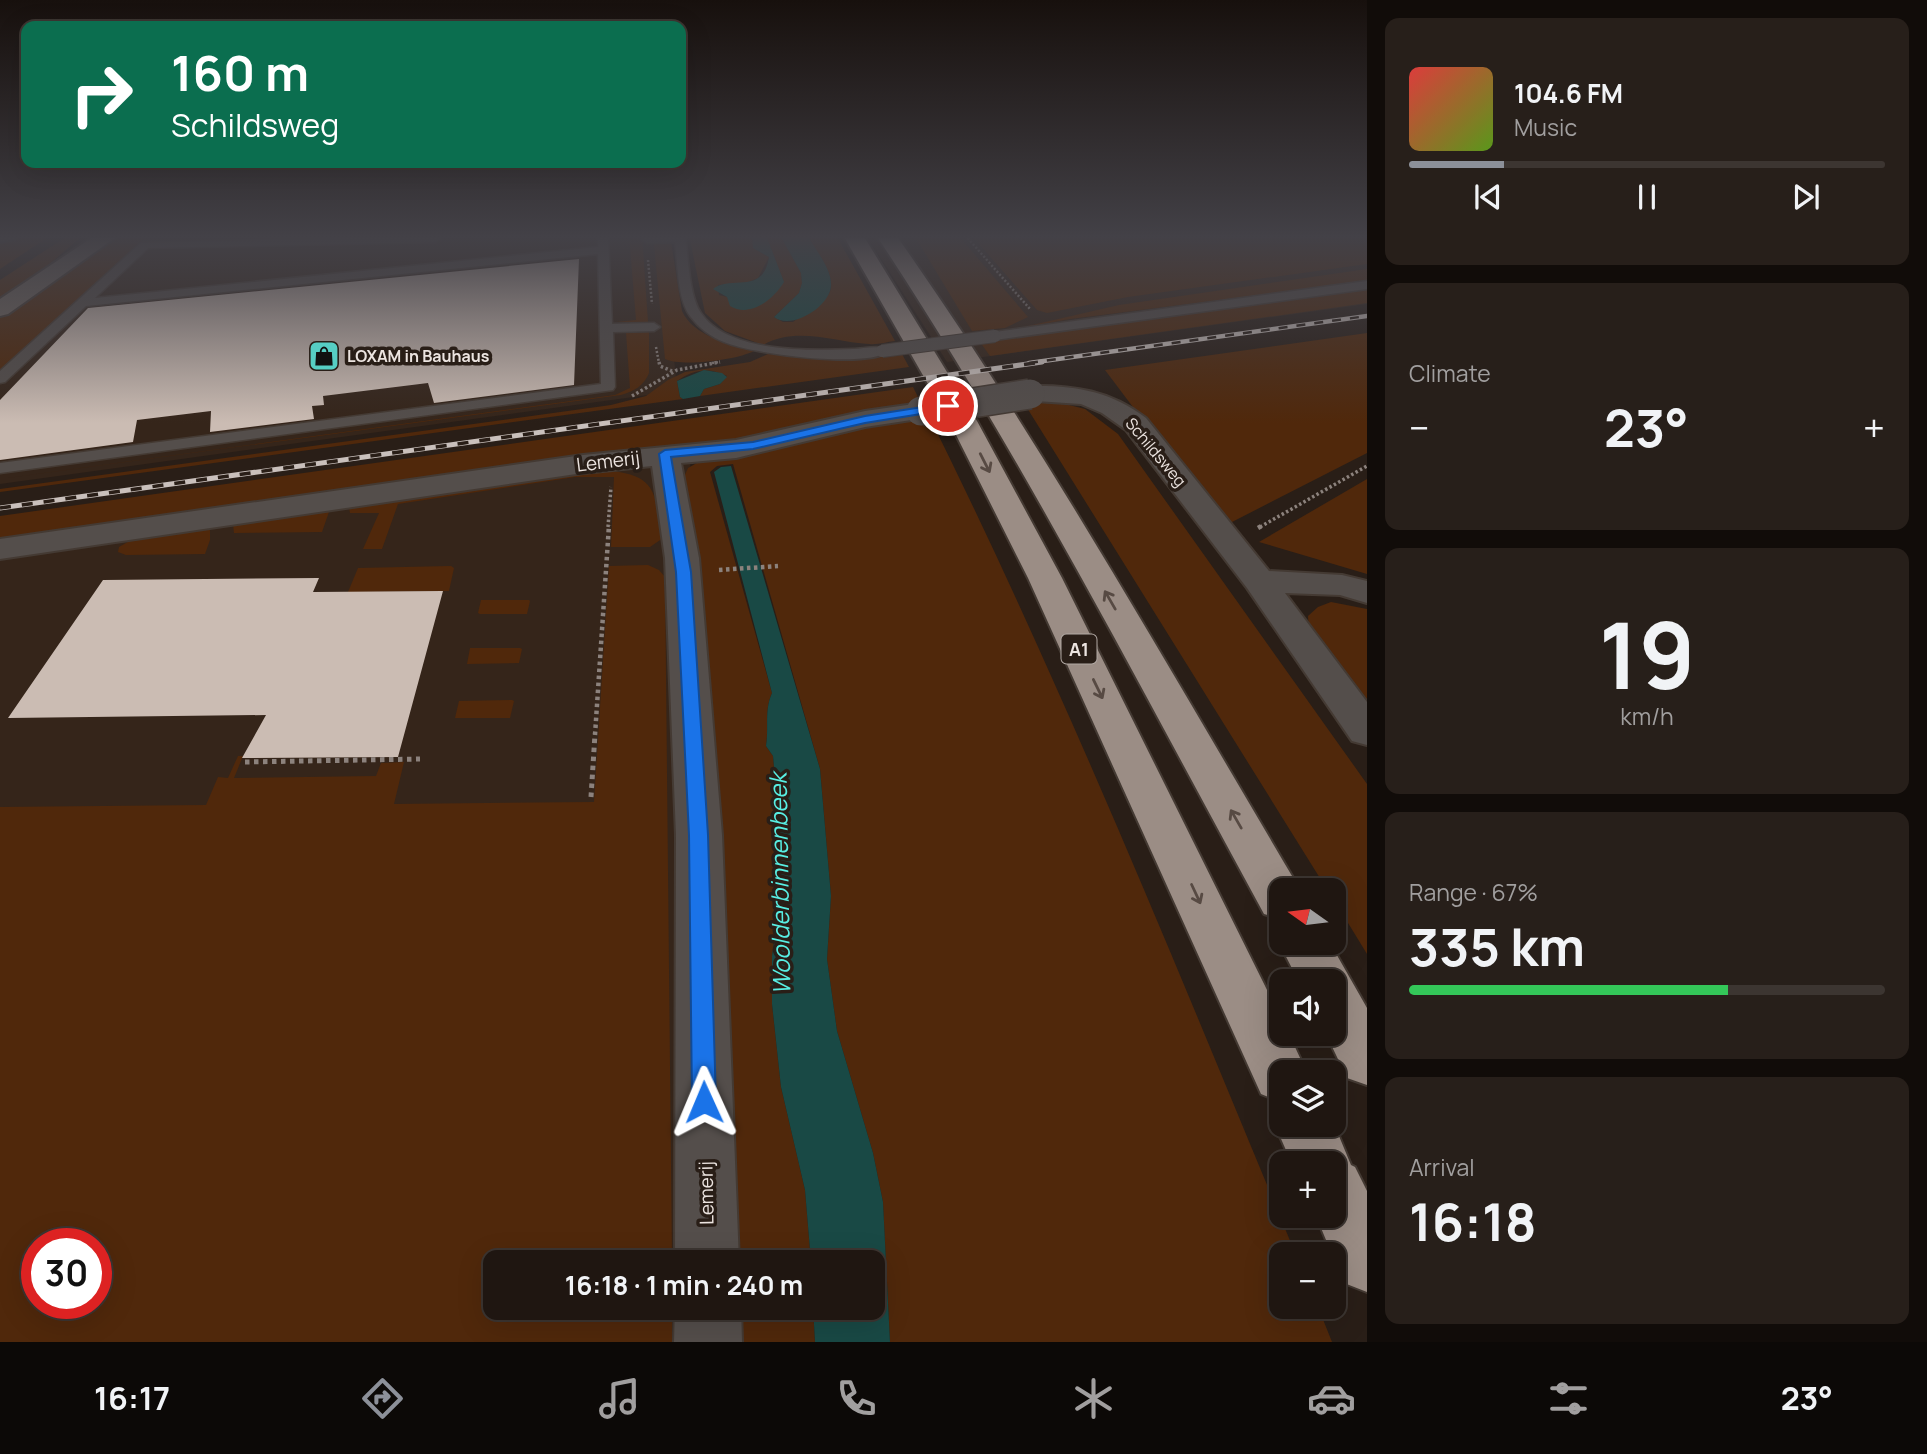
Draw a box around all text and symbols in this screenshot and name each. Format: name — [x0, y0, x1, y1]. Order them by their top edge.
text: 160 m — [171, 39, 309, 106]
icon: right — [56, 49, 147, 140]
text: 104.6 FM — [1514, 75, 1623, 111]
text: Schildsweg — [171, 103, 339, 147]
text: Music — [1514, 111, 1577, 143]
icon: previous — [1469, 178, 1507, 216]
icon: pause — [1628, 178, 1666, 216]
icon: next — [1787, 178, 1825, 216]
shop icon: LOXAM in Bauhaus — [307, 339, 341, 373]
place label: LOXAM in Bauhaus — [347, 345, 490, 367]
text: Climate — [1409, 357, 1491, 389]
pin — [918, 376, 978, 436]
icon: arrive — [929, 387, 967, 425]
text: 23° — [1604, 392, 1689, 463]
text: − — [1409, 401, 1430, 453]
text: + — [1863, 401, 1885, 453]
street label: Schildsweg — [1121, 413, 1191, 491]
street label: Lemerij — [575, 444, 641, 478]
one-way arrow — [979, 452, 992, 473]
one-way arrow — [1103, 591, 1117, 611]
text: 19 — [1599, 592, 1695, 716]
road number: A1 — [1062, 634, 1096, 664]
one-way arrow — [1092, 678, 1105, 699]
text: km/h — [1620, 700, 1674, 732]
water label: Woolderbinnenbeek — [761, 770, 797, 995]
one-way arrow — [1229, 809, 1242, 830]
text: Range · 67% — [1409, 876, 1538, 908]
north arrow — [1269, 878, 1346, 956]
map controls — [1269, 878, 1346, 1319]
one-way arrow — [1190, 883, 1203, 904]
text: 335 km — [1409, 911, 1585, 982]
button: sound — [1269, 969, 1346, 1046]
button: layers — [1269, 1060, 1346, 1137]
position arrow — [667, 1065, 741, 1139]
button: + — [1269, 1151, 1346, 1228]
text: Arrival — [1409, 1151, 1475, 1183]
street label: Lemerij — [692, 1161, 720, 1225]
text: 16:18 — [1409, 1186, 1537, 1257]
speed limit sign: 30 — [21, 1228, 112, 1319]
button: − — [1269, 1242, 1346, 1319]
text: 16:18 · 1 min · 240 m — [565, 1267, 803, 1303]
icon: directions — [358, 1374, 407, 1423]
icon: music — [595, 1374, 644, 1423]
icon: phone — [832, 1374, 881, 1423]
icon: climate — [1069, 1374, 1118, 1423]
icon: car — [1307, 1374, 1356, 1423]
icon: filters — [1544, 1374, 1593, 1423]
text: 16:17 — [94, 1376, 170, 1420]
text: 23° — [1781, 1376, 1833, 1420]

